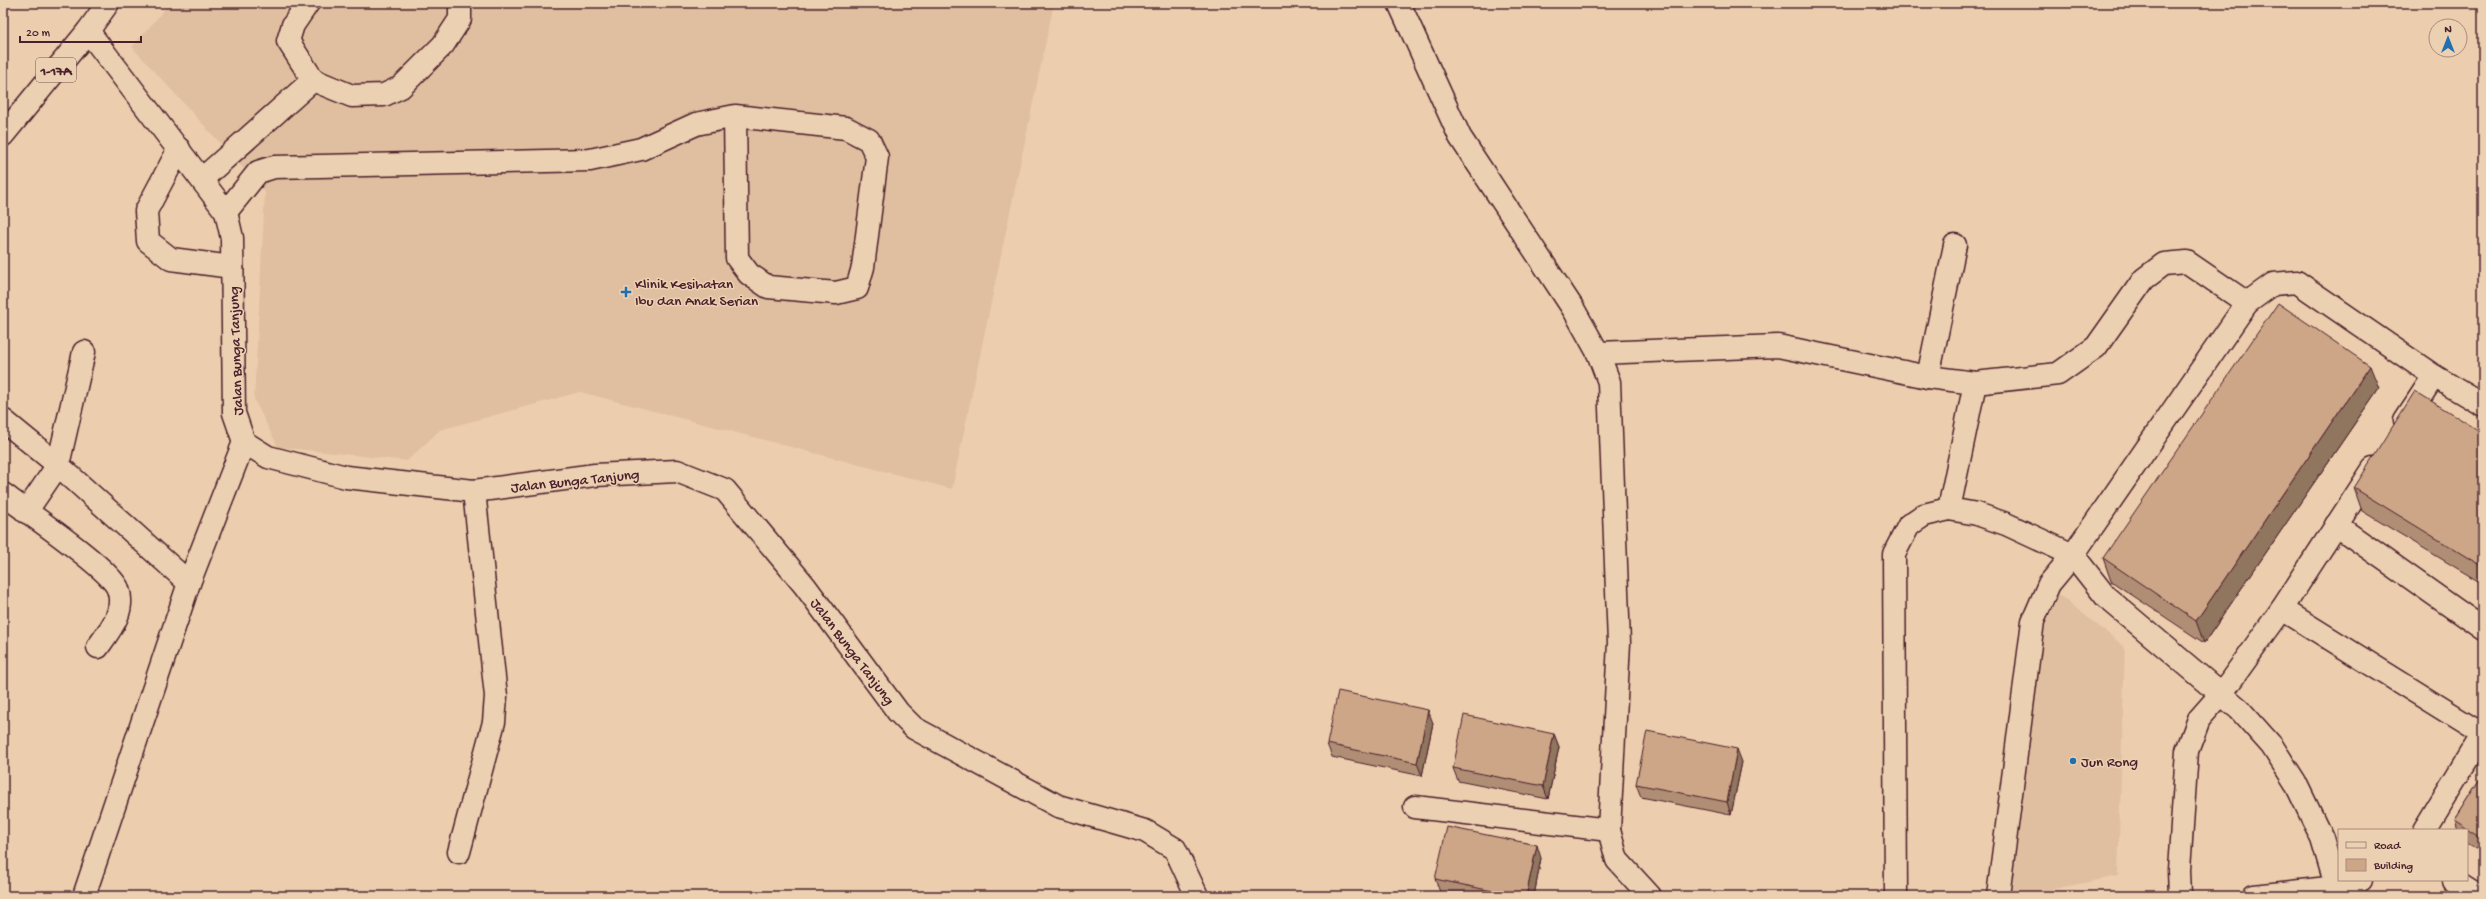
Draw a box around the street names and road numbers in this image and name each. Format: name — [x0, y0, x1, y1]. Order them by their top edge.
road number: 1-17A — [36, 58, 76, 82]
street label: Jalan Bunga Tanjung — [226, 286, 248, 416]
street label: Jalan Bunga Tanjung — [510, 466, 640, 498]
street label: Jalan Bunga Tanjung — [805, 595, 897, 709]

